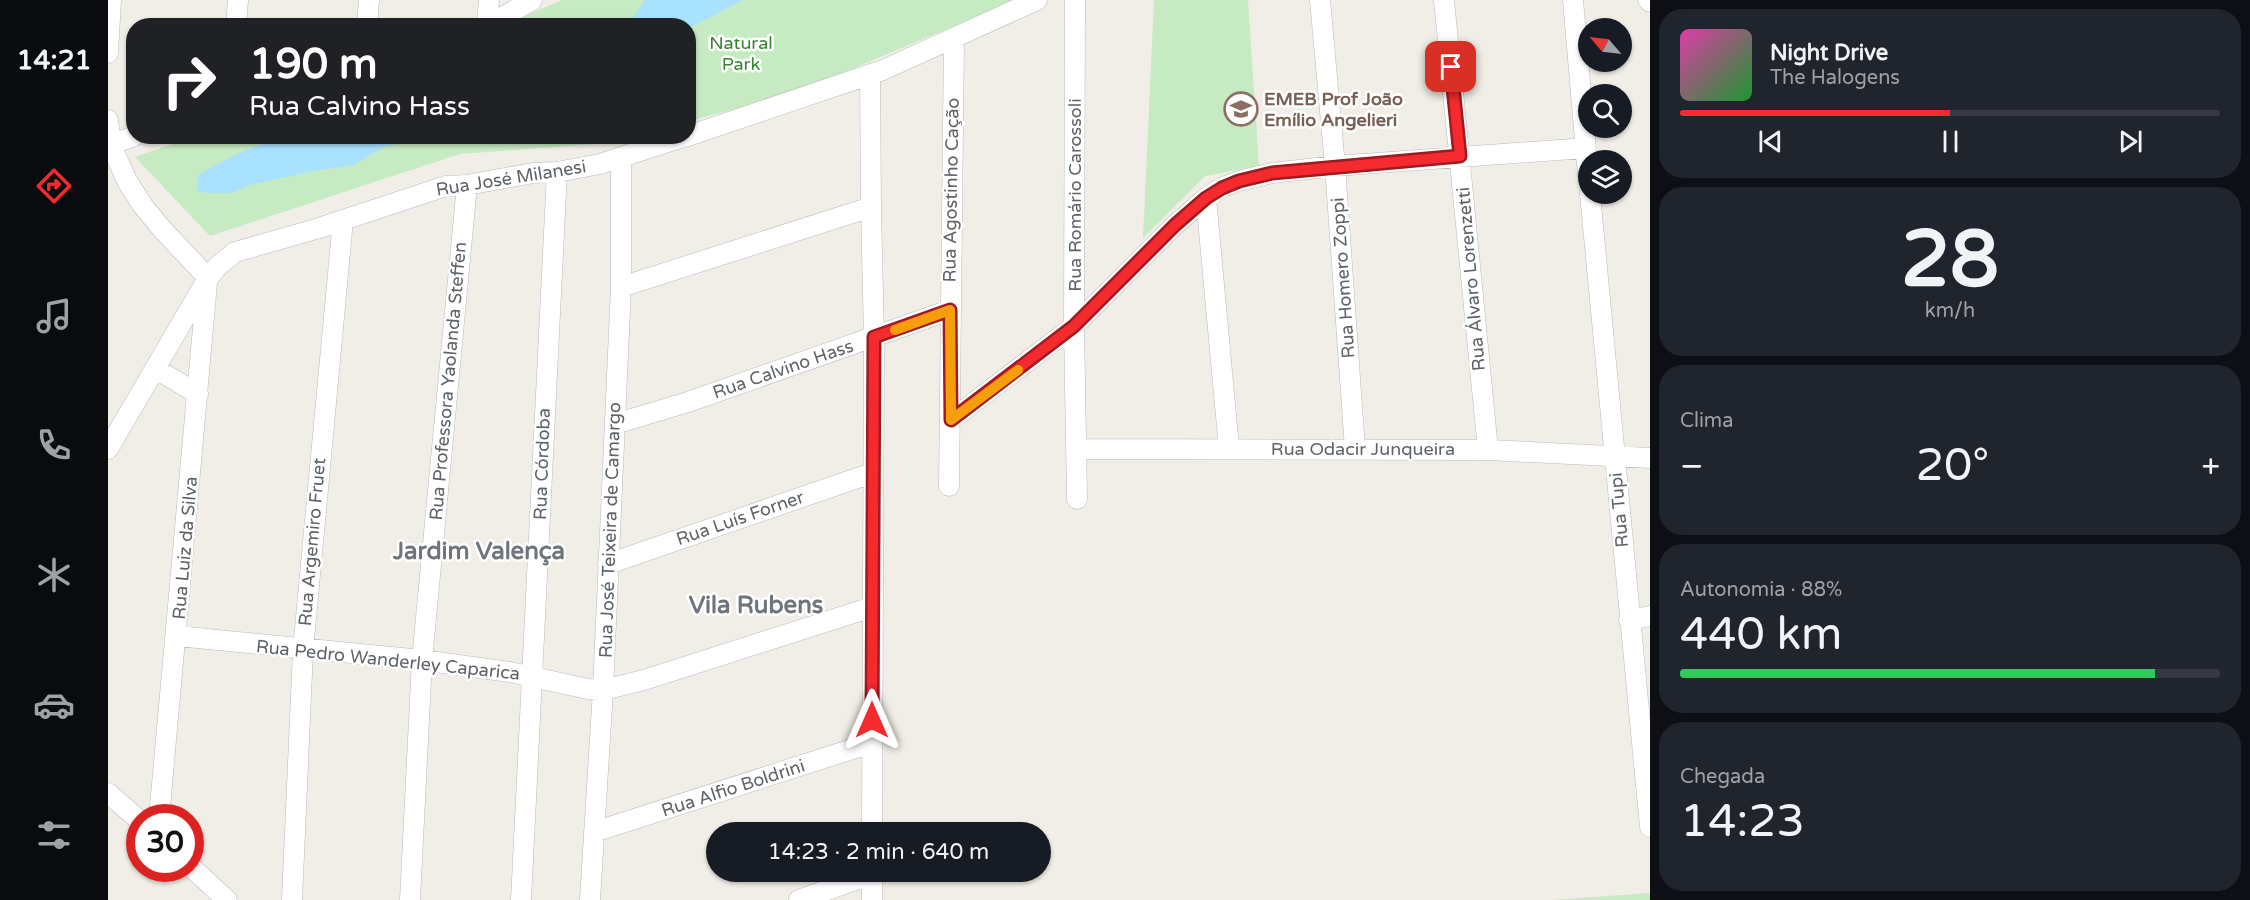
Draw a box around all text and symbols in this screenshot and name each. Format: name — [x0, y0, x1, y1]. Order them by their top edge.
north arrow — [1578, 18, 1632, 72]
map controls — [1578, 18, 1632, 204]
park label: Natural Park — [709, 32, 773, 75]
text: 190 m — [249, 39, 378, 90]
text: Night Drive — [1770, 40, 1888, 66]
pin — [1425, 41, 1476, 92]
icon: right — [150, 42, 228, 120]
text: 14:21 — [17, 44, 91, 77]
icon: arrive — [1434, 50, 1467, 83]
text: The Halogens — [1770, 66, 1900, 90]
button: search — [1578, 84, 1632, 138]
place label: EMEB Prof João Emílio Angelieri — [1264, 88, 1403, 131]
text: Rua Calvino Hass — [249, 90, 470, 123]
school or university icon: EMEB Prof João Emílio Angelieri — [1223, 91, 1259, 127]
street label: Rua Agostinho Cação — [938, 97, 964, 283]
street label: Rua Romário Carossoli — [1064, 98, 1086, 292]
icon: previous — [1754, 125, 1787, 158]
icon: pause — [1934, 125, 1967, 158]
icon: next — [2114, 125, 2147, 158]
button: layers — [1578, 150, 1632, 204]
street label: Rua José Milanesi — [434, 155, 588, 201]
icon: directions — [33, 165, 75, 207]
street label: Rua Álvaro Lorenzetti — [1452, 186, 1490, 372]
street label: Rua Homero Zoppi — [1326, 197, 1360, 359]
text: 28 — [1901, 213, 1999, 307]
street label: Rua Professora Yaolanda Steffen — [425, 241, 471, 521]
icon: music — [33, 295, 75, 337]
text: km/h — [1925, 299, 1975, 323]
street label: Rua Calvino Hass — [710, 335, 856, 403]
street label: Rua José Teixeira de Camargo — [595, 402, 625, 658]
street label: Rua Córdoba — [529, 408, 555, 520]
text: Clima — [1680, 409, 1733, 433]
icon: phone — [33, 424, 75, 466]
street label: Rua Odacir Junqueira — [1271, 438, 1455, 460]
text: 20° — [1916, 439, 1989, 493]
text: − — [1680, 447, 1704, 486]
text: + — [2201, 447, 2220, 486]
street label: Rua Argemiro Fruet — [294, 457, 330, 627]
street label: Rua Tupi — [1605, 472, 1633, 548]
street label: Rua Luiz da Silva — [168, 476, 202, 620]
street label: Rua Luís Forner — [673, 486, 807, 550]
district label: Jardim Valença — [392, 537, 565, 566]
icon: climate — [33, 554, 75, 596]
text: Autonomia · 88% — [1680, 578, 1842, 602]
district label: Vila Rubens — [689, 591, 823, 620]
text: 440 km — [1680, 608, 1842, 662]
street label: Rua Pedro Wanderley Caparica — [255, 635, 521, 685]
icon: car — [33, 684, 75, 726]
position arrow — [840, 688, 904, 752]
street label: Rua Alfio Boldrini — [659, 754, 807, 822]
text: Chegada — [1680, 765, 1765, 789]
text: 14:23 — [1680, 795, 1805, 849]
speed limit sign: 30 — [126, 804, 204, 882]
icon: filters — [33, 814, 75, 856]
text: 14:23 · 2 min · 640 m — [768, 839, 989, 865]

